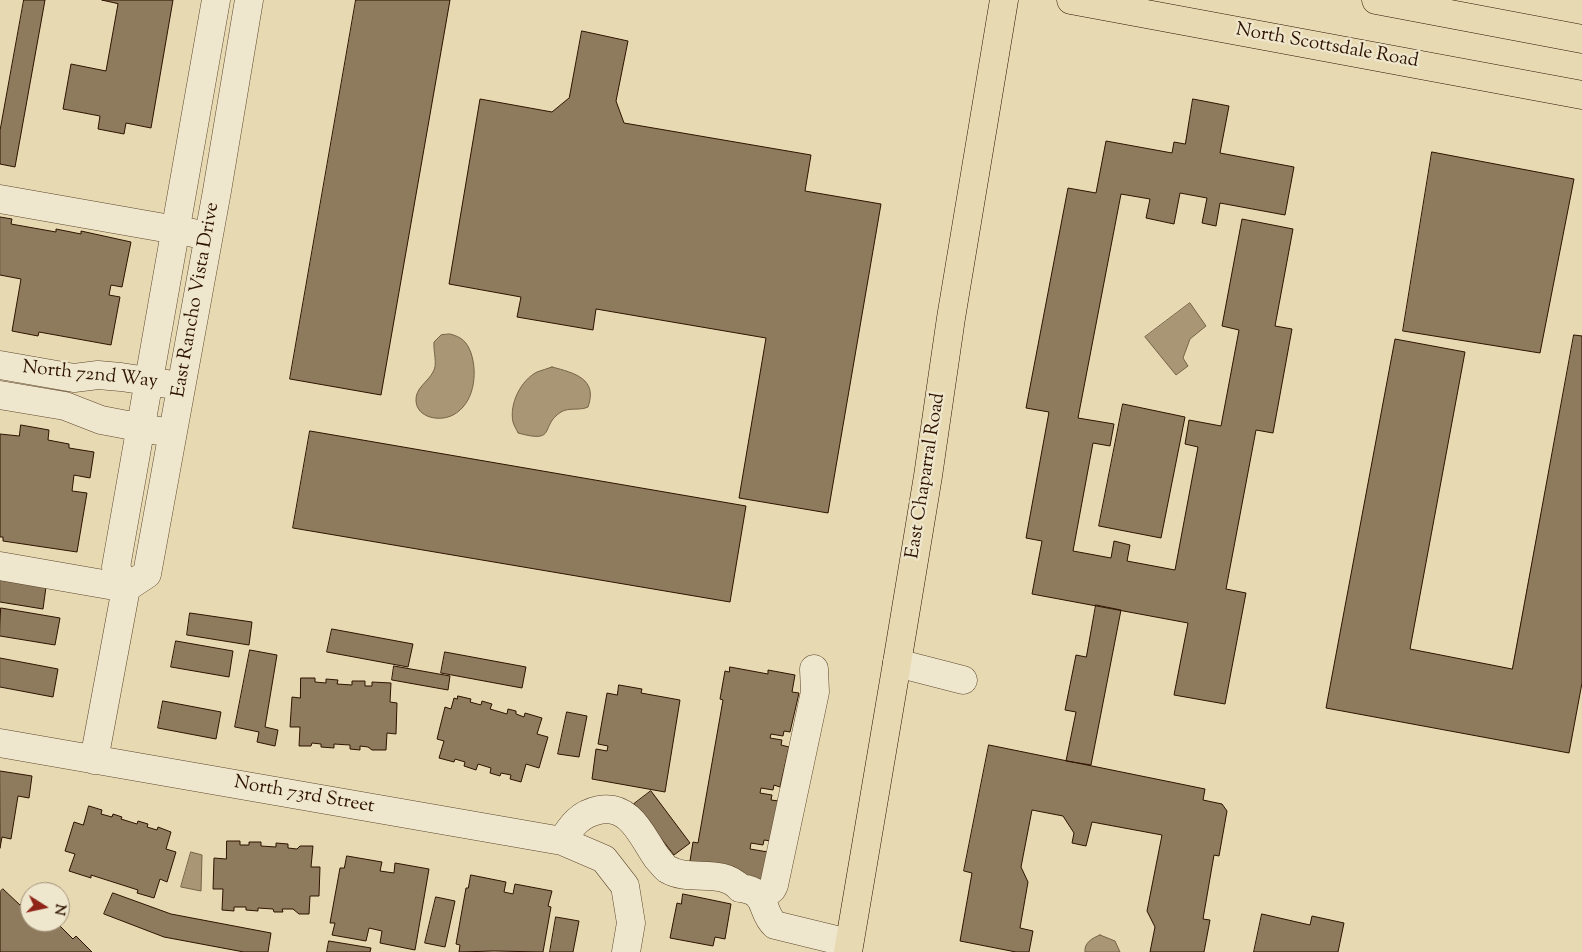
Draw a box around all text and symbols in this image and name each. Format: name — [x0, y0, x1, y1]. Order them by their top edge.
street label: North Scottsdale Road — [1234, 20, 1420, 74]
street label: East Rancho Vista Drive — [169, 201, 225, 399]
street label: North 72nd Way — [21, 358, 159, 394]
street label: East Chaparral Road — [903, 392, 951, 560]
street label: North 73rd Street — [232, 772, 376, 820]
north arrow — [20, 882, 70, 932]
text: N — [48, 902, 70, 917]

